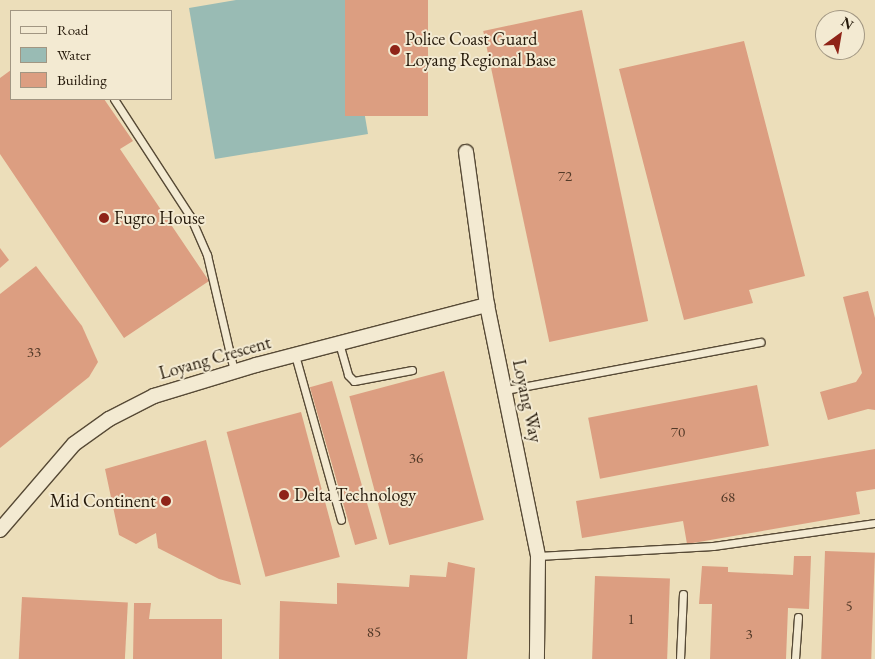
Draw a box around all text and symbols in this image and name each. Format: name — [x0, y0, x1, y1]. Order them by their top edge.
legend — [10, 10, 172, 100]
north arrow — [815, 10, 865, 60]
text: N — [838, 12, 857, 34]
text: Road — [57, 20, 88, 39]
place label: Police Coast Guard Loyang Regional Base — [405, 29, 556, 72]
marker: Police Coast Guard Loyang Regional Base — [389, 44, 401, 56]
text: Water — [57, 45, 91, 64]
text: Building — [57, 70, 107, 89]
house number: 72 — [558, 167, 572, 185]
place label: Fugro House — [114, 207, 205, 229]
marker: Fugro House — [98, 212, 110, 224]
street label: Loyang Crescent — [157, 332, 273, 384]
house number: 33 — [27, 343, 41, 361]
street label: Loyang Way — [508, 358, 546, 444]
house number: 70 — [671, 423, 685, 441]
house number: 36 — [409, 449, 423, 467]
place label: Delta Technology — [294, 484, 416, 506]
house number: 68 — [721, 488, 735, 506]
marker: Delta Technology — [278, 489, 290, 501]
place label: Mid Continent — [50, 490, 156, 512]
marker: Mid Continent — [160, 495, 172, 507]
house number: 5 — [845, 597, 853, 615]
house number: 1 — [627, 610, 635, 628]
house number: 85 — [367, 623, 381, 641]
house number: 3 — [745, 625, 753, 643]

